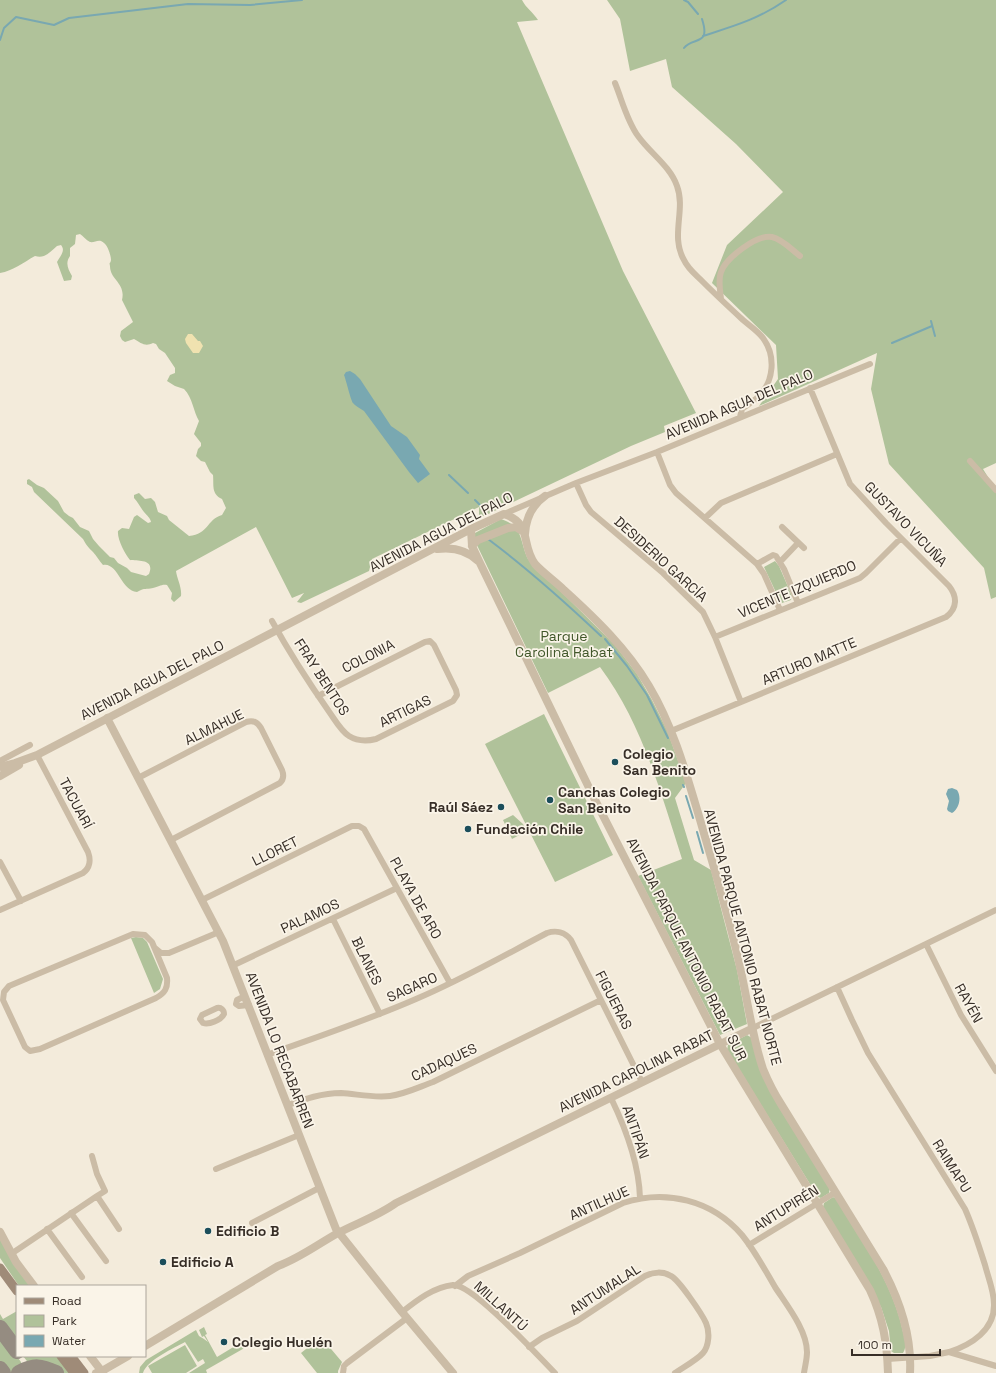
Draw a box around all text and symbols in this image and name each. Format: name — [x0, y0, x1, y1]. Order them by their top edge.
street label: AVENIDA AGUA DEL PALO — [662, 365, 816, 443]
street label: GUSTAVO VICUÑA — [861, 478, 951, 571]
street label: AVENIDA AGUA DEL PALO — [366, 488, 516, 576]
street label: DESIDERIO GARCÍA — [611, 512, 712, 606]
street label: VICENTE IZQUIERDO — [735, 556, 859, 622]
park label: Parque Carolina Rabat — [515, 627, 613, 661]
street label: ARTURO MATTE — [759, 633, 859, 689]
street label: FRAY BENTOS — [290, 635, 354, 719]
street label: COLONIA — [339, 635, 397, 677]
street label: AVENIDA AGUA DEL PALO — [77, 636, 227, 724]
street label: ARTIGAS — [376, 691, 434, 731]
street label: ALMAHUE — [181, 705, 247, 749]
place label: Colegio San Benito — [623, 745, 696, 779]
marker: Colegio San Benito — [610, 757, 620, 767]
street label: TACUARÍ — [55, 774, 97, 832]
place label: Canchas Colegio San Benito — [558, 783, 670, 817]
marker: Canchas Colegio San Benito — [545, 795, 555, 805]
place label: Raúl Sáez — [429, 798, 493, 816]
marker: Raúl Sáez — [496, 802, 506, 812]
street label: AVENIDA PARQUE ANTONIO RABAT NORTE — [700, 807, 786, 1067]
place label: Fundación Chile — [476, 820, 583, 838]
marker: Fundación Chile — [463, 824, 473, 834]
street label: LLORET — [249, 832, 301, 870]
street label: AVENIDA PARQUE ANTONIO RABAT SUR — [623, 835, 751, 1064]
street label: PLAYA DE ARO — [386, 854, 446, 942]
street label: PALAMOS — [278, 895, 342, 937]
street label: BLANES — [348, 934, 386, 988]
street label: SAGARO — [384, 968, 440, 1006]
street label: FIGUERAS — [592, 968, 636, 1032]
street label: AVENIDA LO RECABARREN — [242, 969, 318, 1131]
street label: RAYÉN — [951, 980, 987, 1026]
street label: AVENIDA CAROLINA RABAT — [556, 1026, 716, 1116]
street label: CADAQUES — [408, 1039, 480, 1085]
street label: ANTIPÁN — [618, 1103, 654, 1161]
street label: RAIMAPU — [929, 1136, 975, 1196]
street label: ANTUPIRÉN — [750, 1181, 822, 1235]
street label: ANTILHUE — [566, 1182, 632, 1224]
place label: Edificio B — [216, 1222, 279, 1240]
marker: Edificio B — [203, 1226, 213, 1236]
place label: Edificio A — [171, 1253, 234, 1271]
marker: Edificio A — [158, 1257, 168, 1267]
street label: ANTUMALAL — [566, 1259, 644, 1319]
street label: MILLANTÚ — [470, 1277, 532, 1335]
legend — [16, 1285, 146, 1357]
text: Road — [52, 1293, 81, 1309]
text: Park — [52, 1313, 77, 1329]
scale bar — [852, 1331, 940, 1357]
text: Water — [52, 1333, 86, 1349]
place label: Colegio Huelén — [232, 1333, 332, 1351]
marker: Colegio Huelén — [219, 1337, 229, 1347]
text: 100 m — [858, 1337, 892, 1353]

